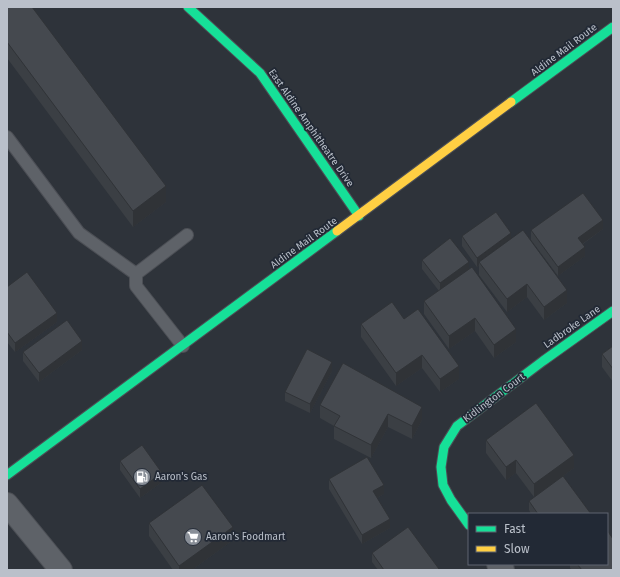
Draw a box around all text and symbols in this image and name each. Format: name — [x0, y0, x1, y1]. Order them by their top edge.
street label: Aldine Mail Route — [529, 21, 599, 79]
street label: East Aldine Amphitheatre Drive — [266, 67, 356, 189]
street label: Aldine Mail Route — [268, 215, 340, 271]
street label: Ladbroke Lane — [541, 303, 603, 351]
street label: Kidlington Court — [461, 371, 527, 425]
fuel station icon: Aaron's Gas — [132, 467, 152, 487]
place label: Aaron's Gas — [155, 471, 207, 483]
legend — [468, 513, 608, 565]
text: Fast — [504, 522, 526, 536]
supermarket icon: Aaron's Foodmart — [183, 527, 203, 547]
place label: Aaron's Foodmart — [206, 531, 286, 543]
text: Slow — [504, 542, 530, 556]

